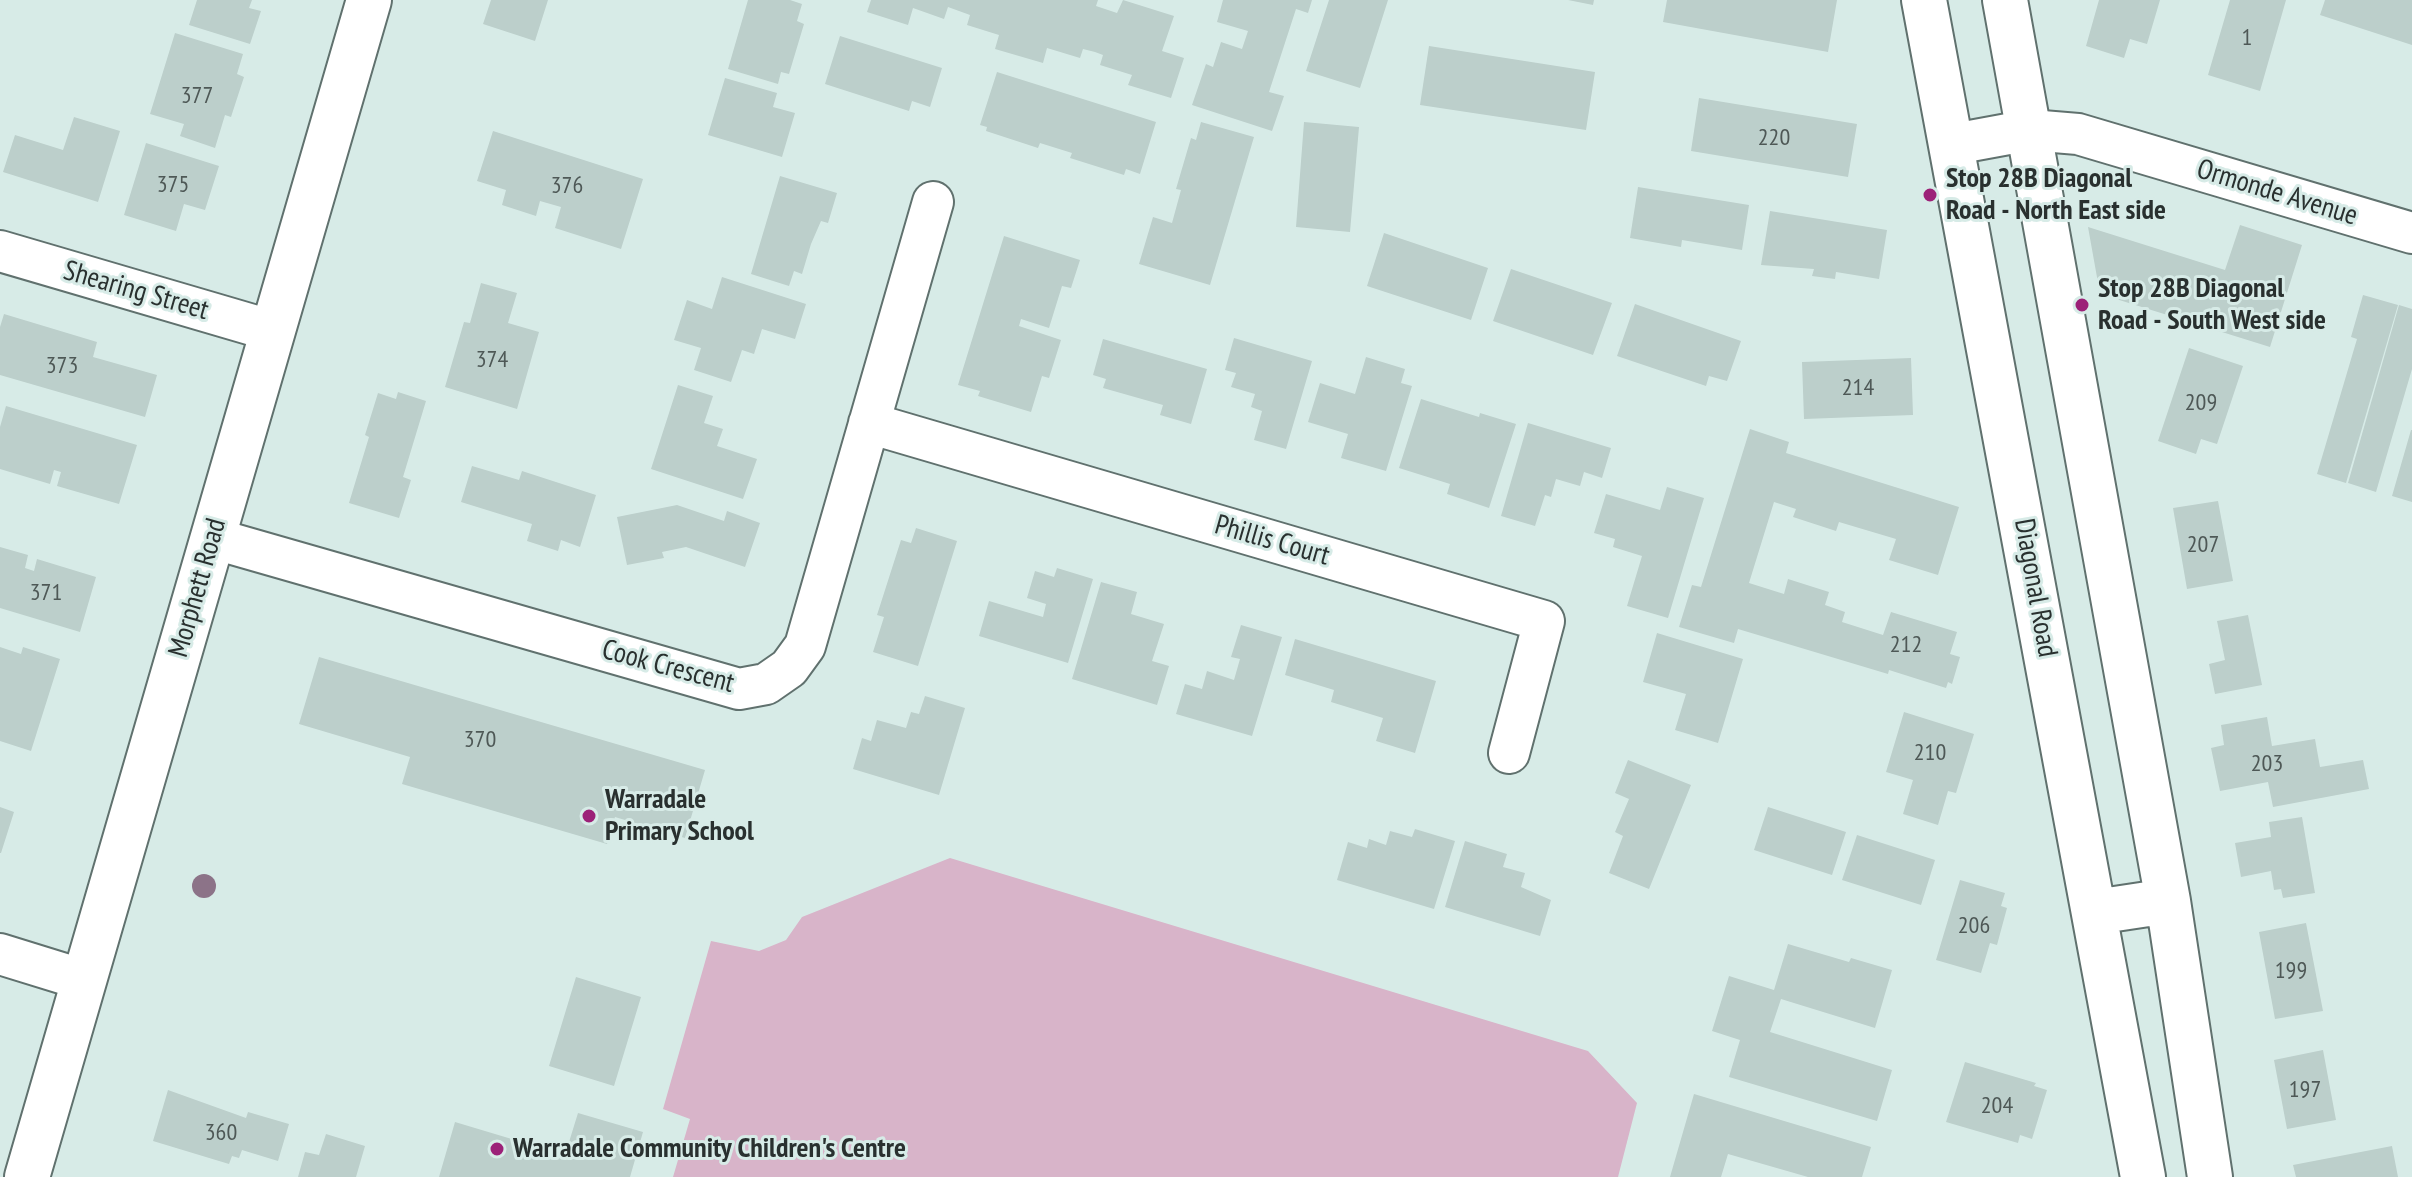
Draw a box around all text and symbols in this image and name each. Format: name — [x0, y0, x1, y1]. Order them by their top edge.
house number: 1 — [2242, 24, 2252, 52]
house number: 377 — [181, 82, 213, 110]
house number: 220 — [1758, 124, 1790, 152]
street label: Ormonde Avenue — [2193, 153, 2361, 233]
place label: Stop 28B Diagonal Road - North East side — [1946, 162, 2166, 228]
house number: 375 — [157, 171, 189, 199]
house number: 376 — [551, 172, 583, 200]
marker: Stop 28B Diagonal Road - North East side — [1921, 186, 1939, 204]
street label: Shearing Street — [60, 254, 212, 328]
place label: Stop 28B Diagonal Road - South West side — [2098, 272, 2326, 338]
marker: Stop 28B Diagonal Road - South West side — [2073, 296, 2091, 314]
house number: 374 — [476, 346, 508, 374]
house number: 373 — [46, 352, 78, 380]
house number: 214 — [1842, 374, 1874, 402]
house number: 209 — [2185, 389, 2217, 417]
street label: Phillis Court — [1211, 509, 1333, 573]
street label: Morphett Road — [162, 515, 234, 661]
street label: Diagonal Road — [2006, 516, 2064, 660]
house number: 207 — [2187, 531, 2219, 559]
house number: 371 — [30, 579, 62, 607]
house number: 212 — [1890, 631, 1922, 659]
street label: Cook Crescent — [598, 633, 738, 701]
house number: 370 — [464, 726, 496, 754]
house number: 210 — [1914, 739, 1946, 767]
house number: 203 — [2251, 750, 2283, 778]
place label: Warradale Primary School — [605, 783, 754, 849]
marker: Warradale Primary School — [580, 807, 598, 825]
house number: 206 — [1958, 912, 1990, 940]
house number: 199 — [2275, 957, 2307, 985]
house number: 197 — [2289, 1076, 2321, 1104]
house number: 204 — [1981, 1092, 2013, 1120]
house number: 360 — [205, 1119, 237, 1147]
place label: Warradale Community Children's Centre — [513, 1132, 906, 1166]
marker: Warradale Community Children's Centre — [488, 1140, 506, 1158]

